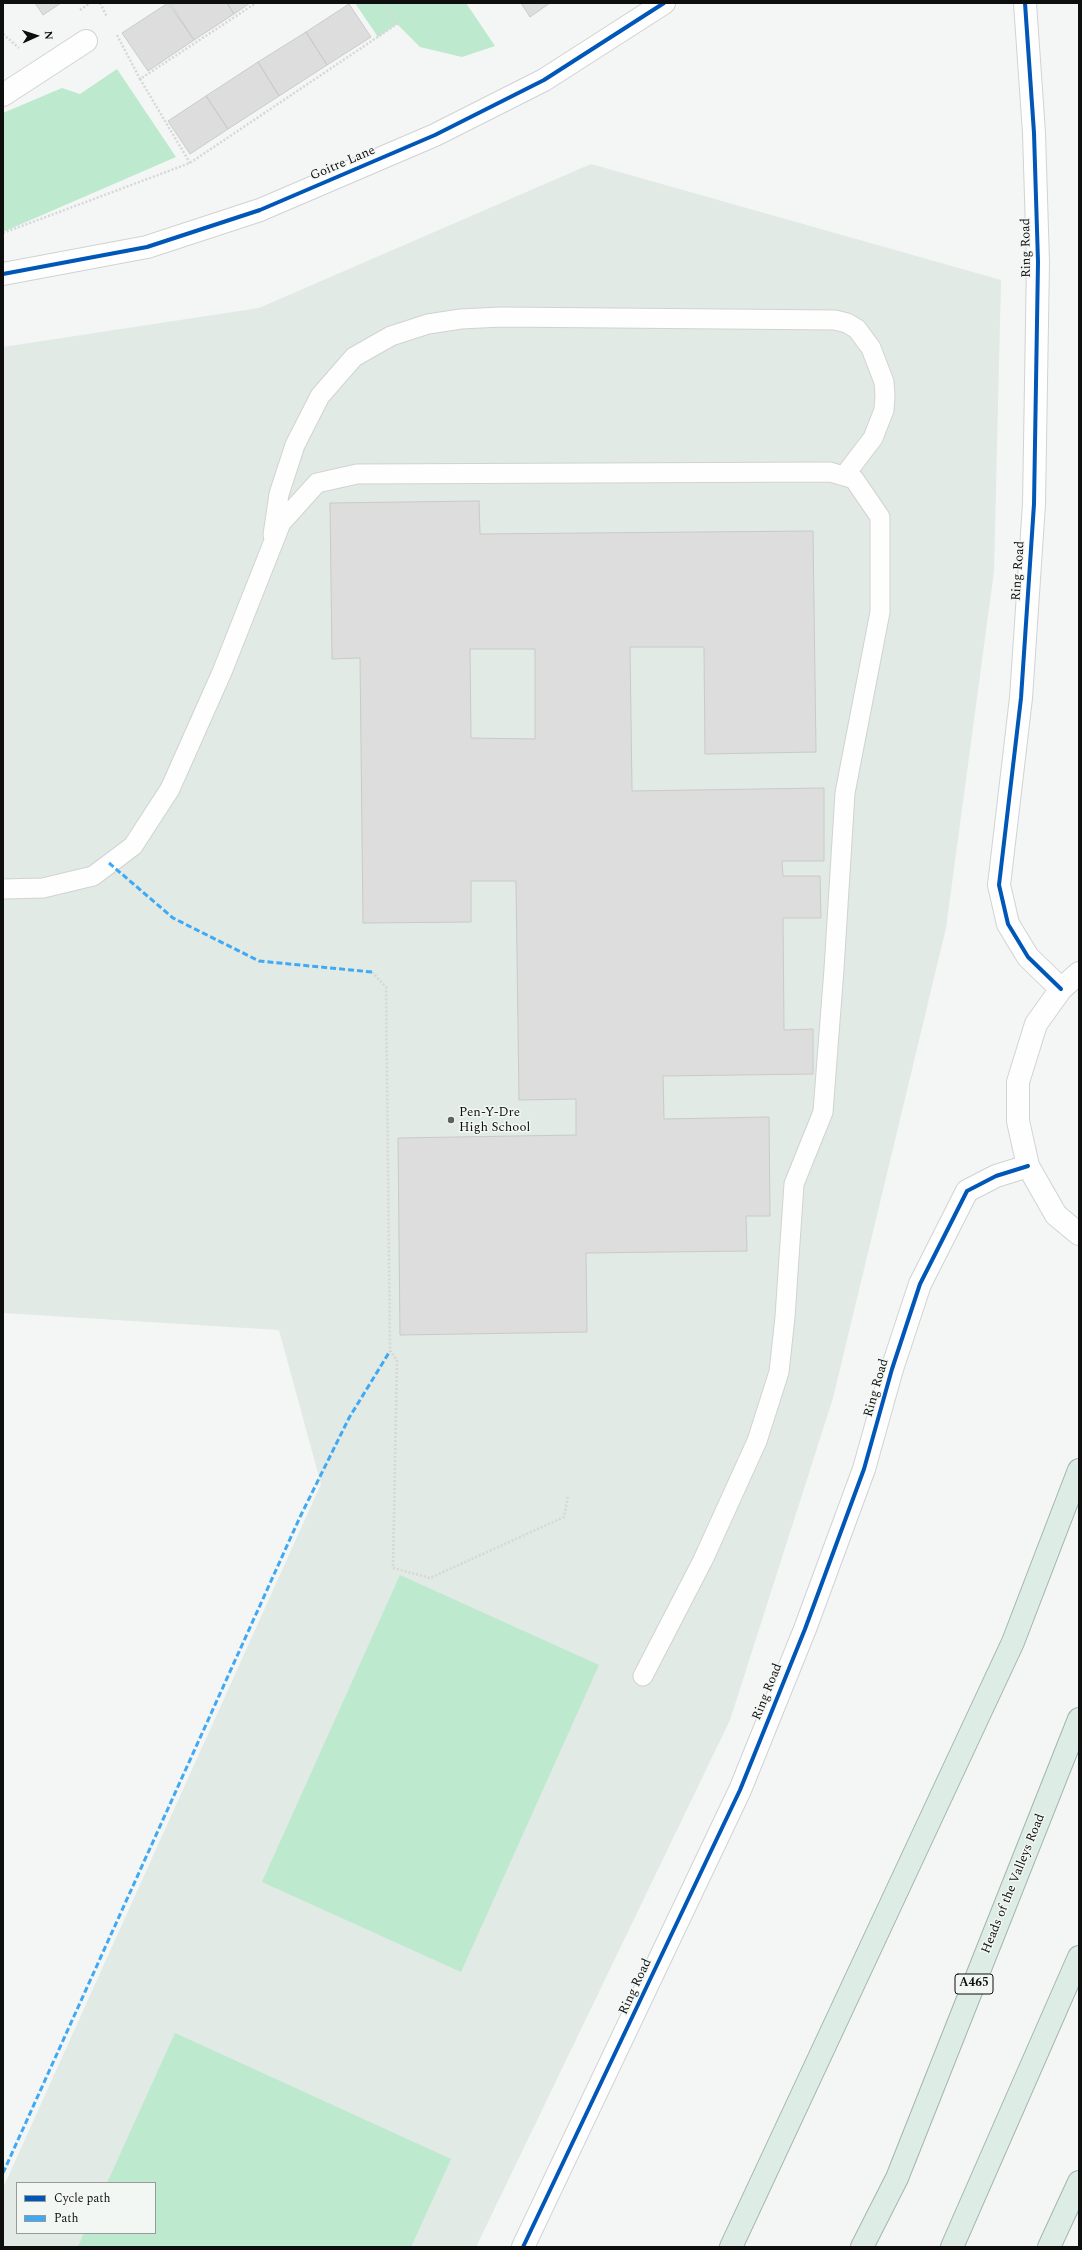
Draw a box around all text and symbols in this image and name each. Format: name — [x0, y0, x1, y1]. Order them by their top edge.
north arrow — [16, 16, 56, 56]
text: N — [40, 30, 57, 40]
street label: Goitre Lane — [308, 143, 378, 185]
street label: Ring Road — [1019, 218, 1035, 278]
street label: Ring Road — [1009, 541, 1029, 601]
place label: Pen-Y-Dre High School — [459, 1105, 530, 1136]
marker: Pen-Y-Dre High School — [446, 1115, 456, 1125]
street label: Ring Road — [861, 1357, 893, 1419]
street label: Ring Road — [750, 1661, 786, 1723]
street label: Heads of the Valleys Road — [979, 1812, 1049, 1956]
street label: Ring Road — [616, 1957, 656, 2017]
road number: A465 — [955, 1974, 993, 1994]
legend — [16, 2182, 156, 2234]
text: Cycle path — [54, 2189, 111, 2208]
text: Path — [54, 2209, 79, 2228]

